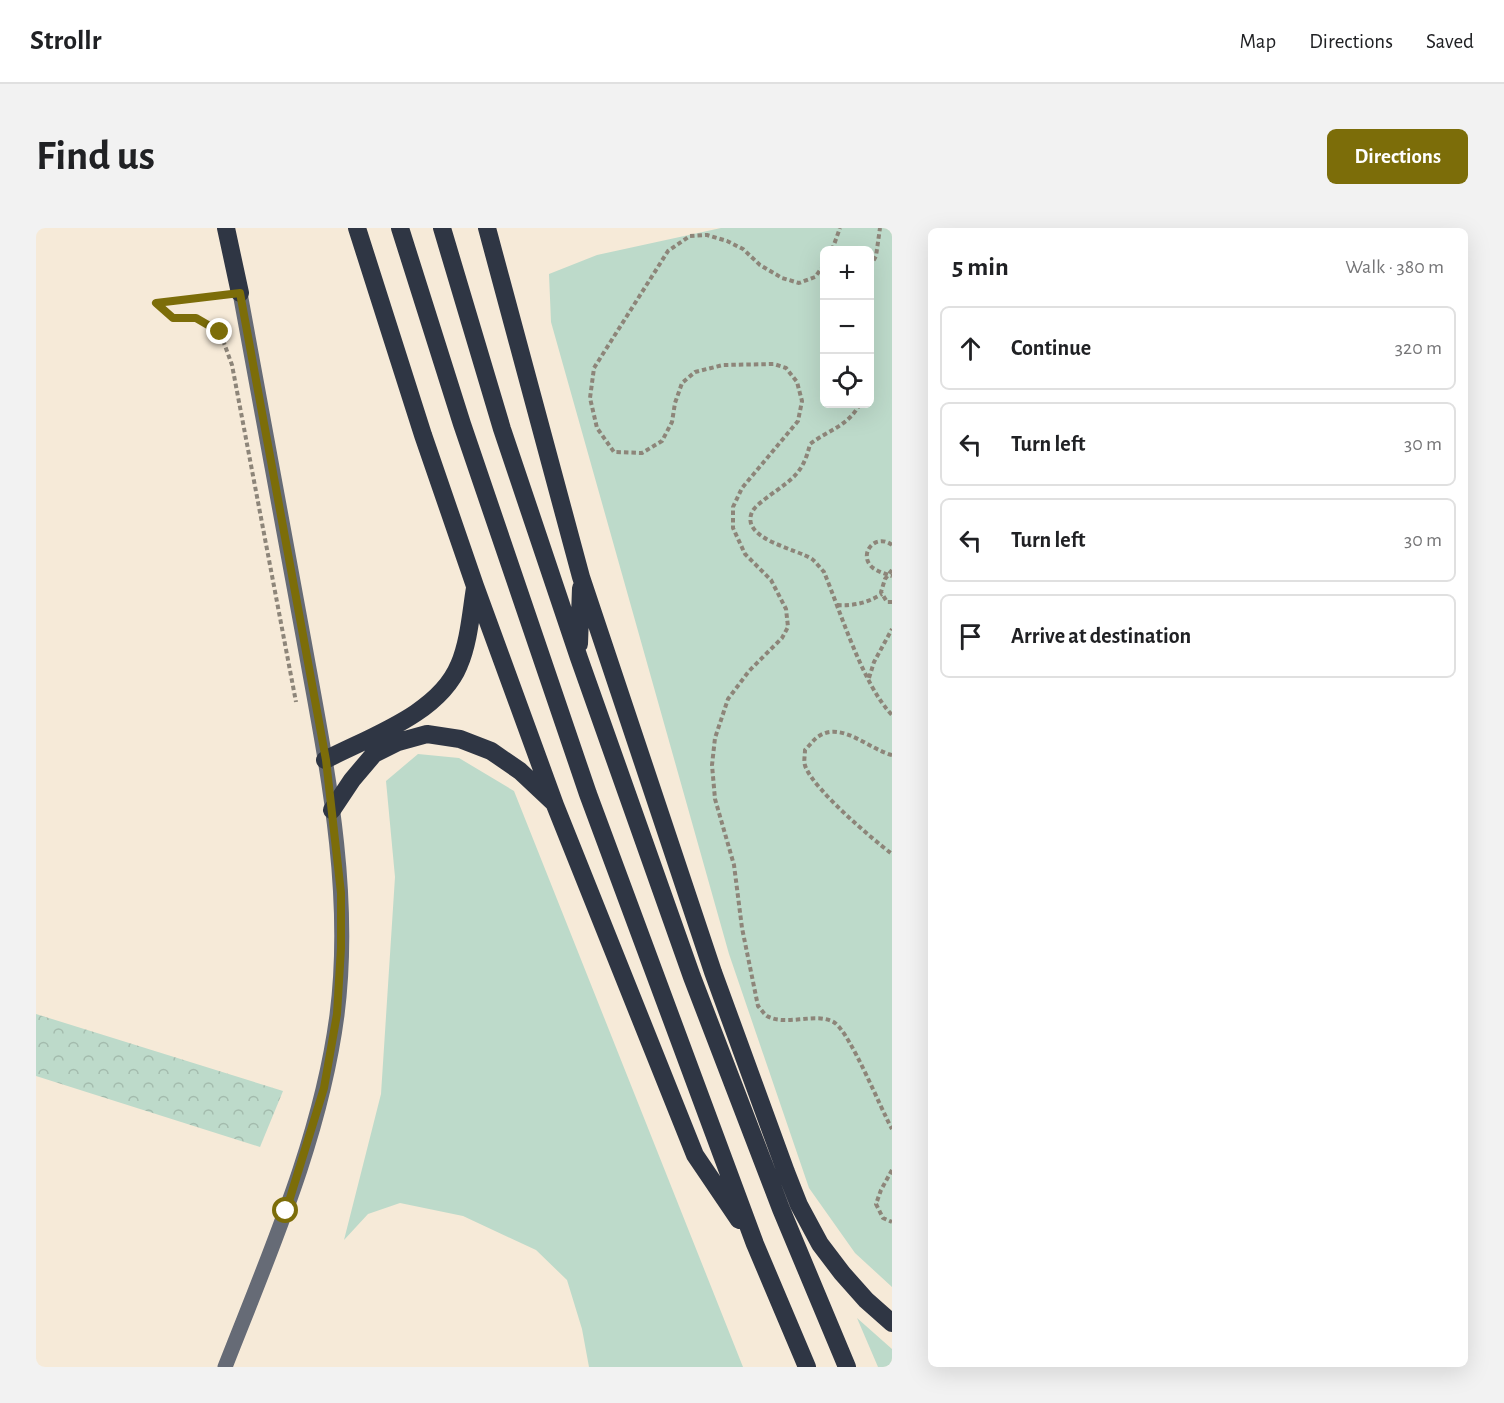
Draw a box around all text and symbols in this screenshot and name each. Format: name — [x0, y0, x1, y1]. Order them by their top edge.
text: Strollr — [30, 27, 101, 55]
text: Map — [1240, 31, 1276, 52]
text: Directions — [1309, 31, 1393, 52]
text: Saved — [1426, 31, 1474, 52]
button: Directions — [1327, 129, 1468, 184]
text: Find us — [36, 135, 155, 177]
map controls — [820, 246, 874, 408]
button: + — [820, 246, 874, 300]
text: 5 min — [952, 254, 1009, 280]
text: Walk · 380 m — [1345, 257, 1444, 277]
button: − — [820, 300, 874, 354]
route end — [206, 318, 232, 344]
icon: ahead — [954, 332, 987, 365]
text: Continue — [1011, 337, 1091, 359]
text: 320 m — [1395, 338, 1442, 358]
button: locate — [820, 354, 874, 408]
icon: left — [954, 428, 987, 461]
text: Turn left — [1011, 433, 1085, 455]
text: 30 m — [1404, 434, 1442, 454]
icon: left — [954, 524, 987, 557]
text: Turn left — [1011, 529, 1085, 551]
text: 30 m — [1404, 530, 1442, 550]
icon: arrive — [954, 620, 987, 653]
text: Arrive at destination — [1011, 625, 1191, 647]
route start — [272, 1197, 298, 1223]

